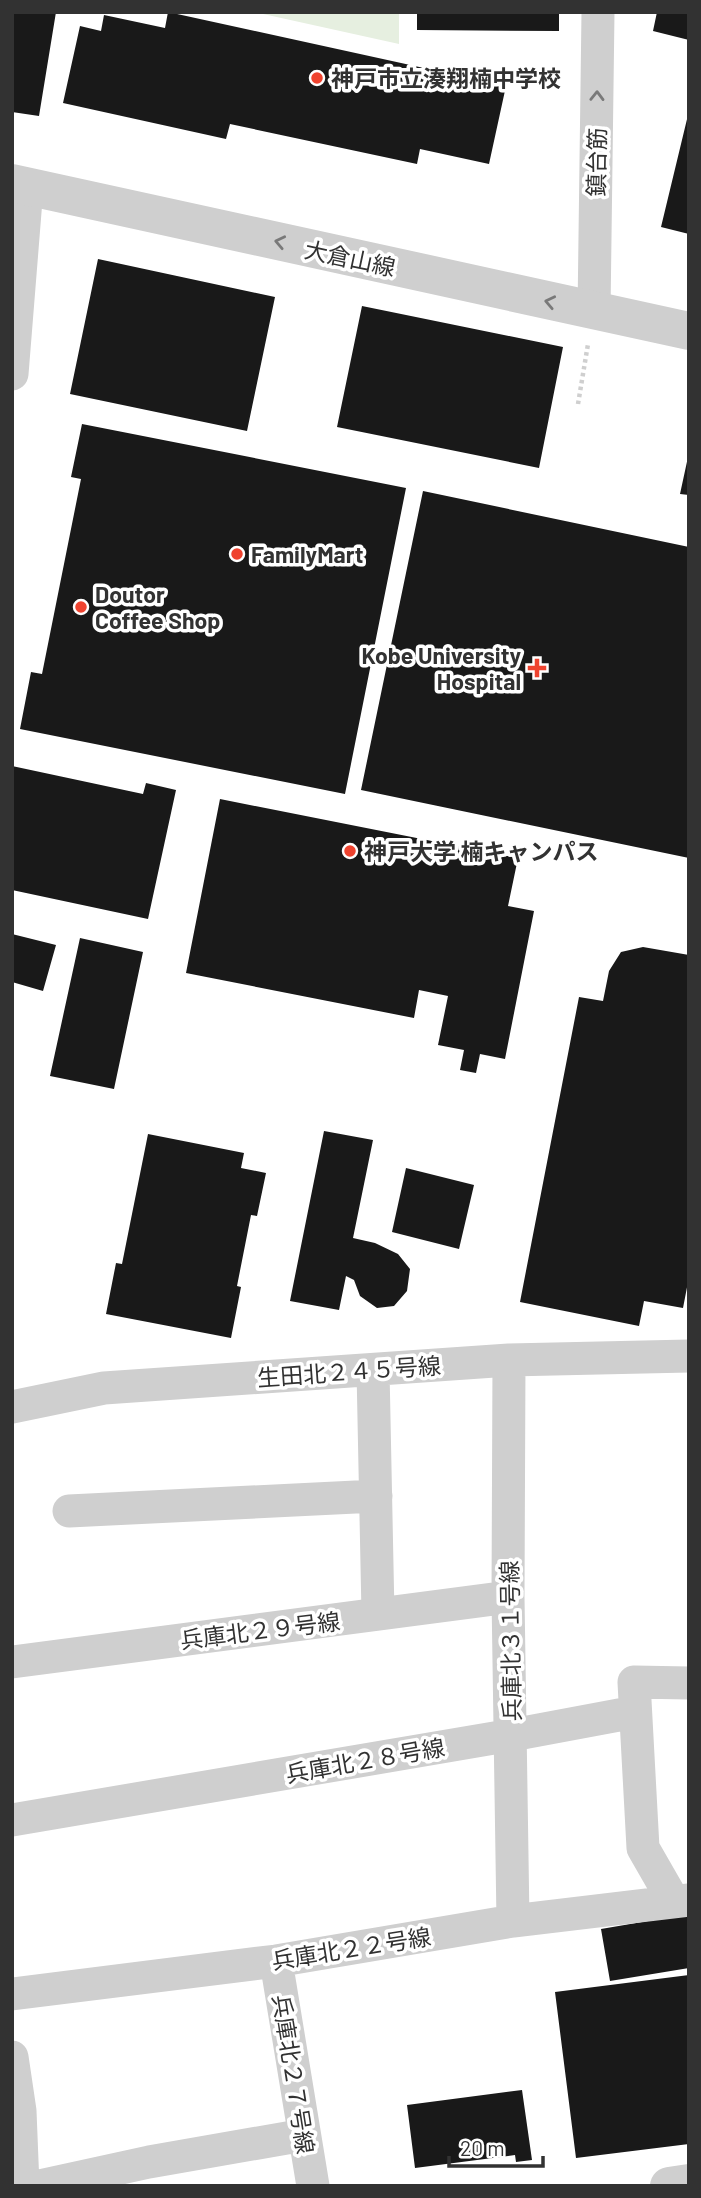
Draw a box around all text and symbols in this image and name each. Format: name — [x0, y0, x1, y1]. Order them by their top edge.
place label: 神戸市立湊翔楠中学校 — [331, 64, 561, 92]
marker: 神戸市立湊翔楠中学校 — [309, 70, 325, 86]
one-way arrow — [589, 91, 605, 101]
street label: 鎮台筋 — [581, 127, 611, 197]
street label: 大倉山線 — [302, 235, 398, 281]
one-way arrow — [274, 236, 286, 251]
one-way arrow — [544, 295, 556, 310]
place label: FamilyMart — [251, 540, 363, 568]
marker: FamilyMart — [229, 546, 245, 562]
place label: Doutor Coffee Shop — [95, 580, 220, 634]
marker: Doutor Coffee Shop — [73, 599, 89, 615]
place label: Kobe University Hospital — [361, 641, 521, 695]
marker: Kobe University Hospital — [527, 658, 547, 678]
place label: 神戸大学 楠キャンパス — [364, 837, 599, 865]
marker: 神戸大学 楠キャンパス — [342, 843, 358, 859]
street label: 生田北２４５号線 — [256, 1351, 442, 1391]
street label: 兵庫北３１号線 — [495, 1560, 525, 1722]
street label: 兵庫北２９号線 — [178, 1606, 342, 1654]
street label: 兵庫北２８号線 — [283, 1732, 447, 1788]
street label: 兵庫北２２号線 — [269, 1922, 433, 1974]
street label: 兵庫北２７号線 — [268, 1992, 320, 2156]
scale bar — [449, 2124, 544, 2168]
text: 20 m — [460, 2135, 505, 2160]

